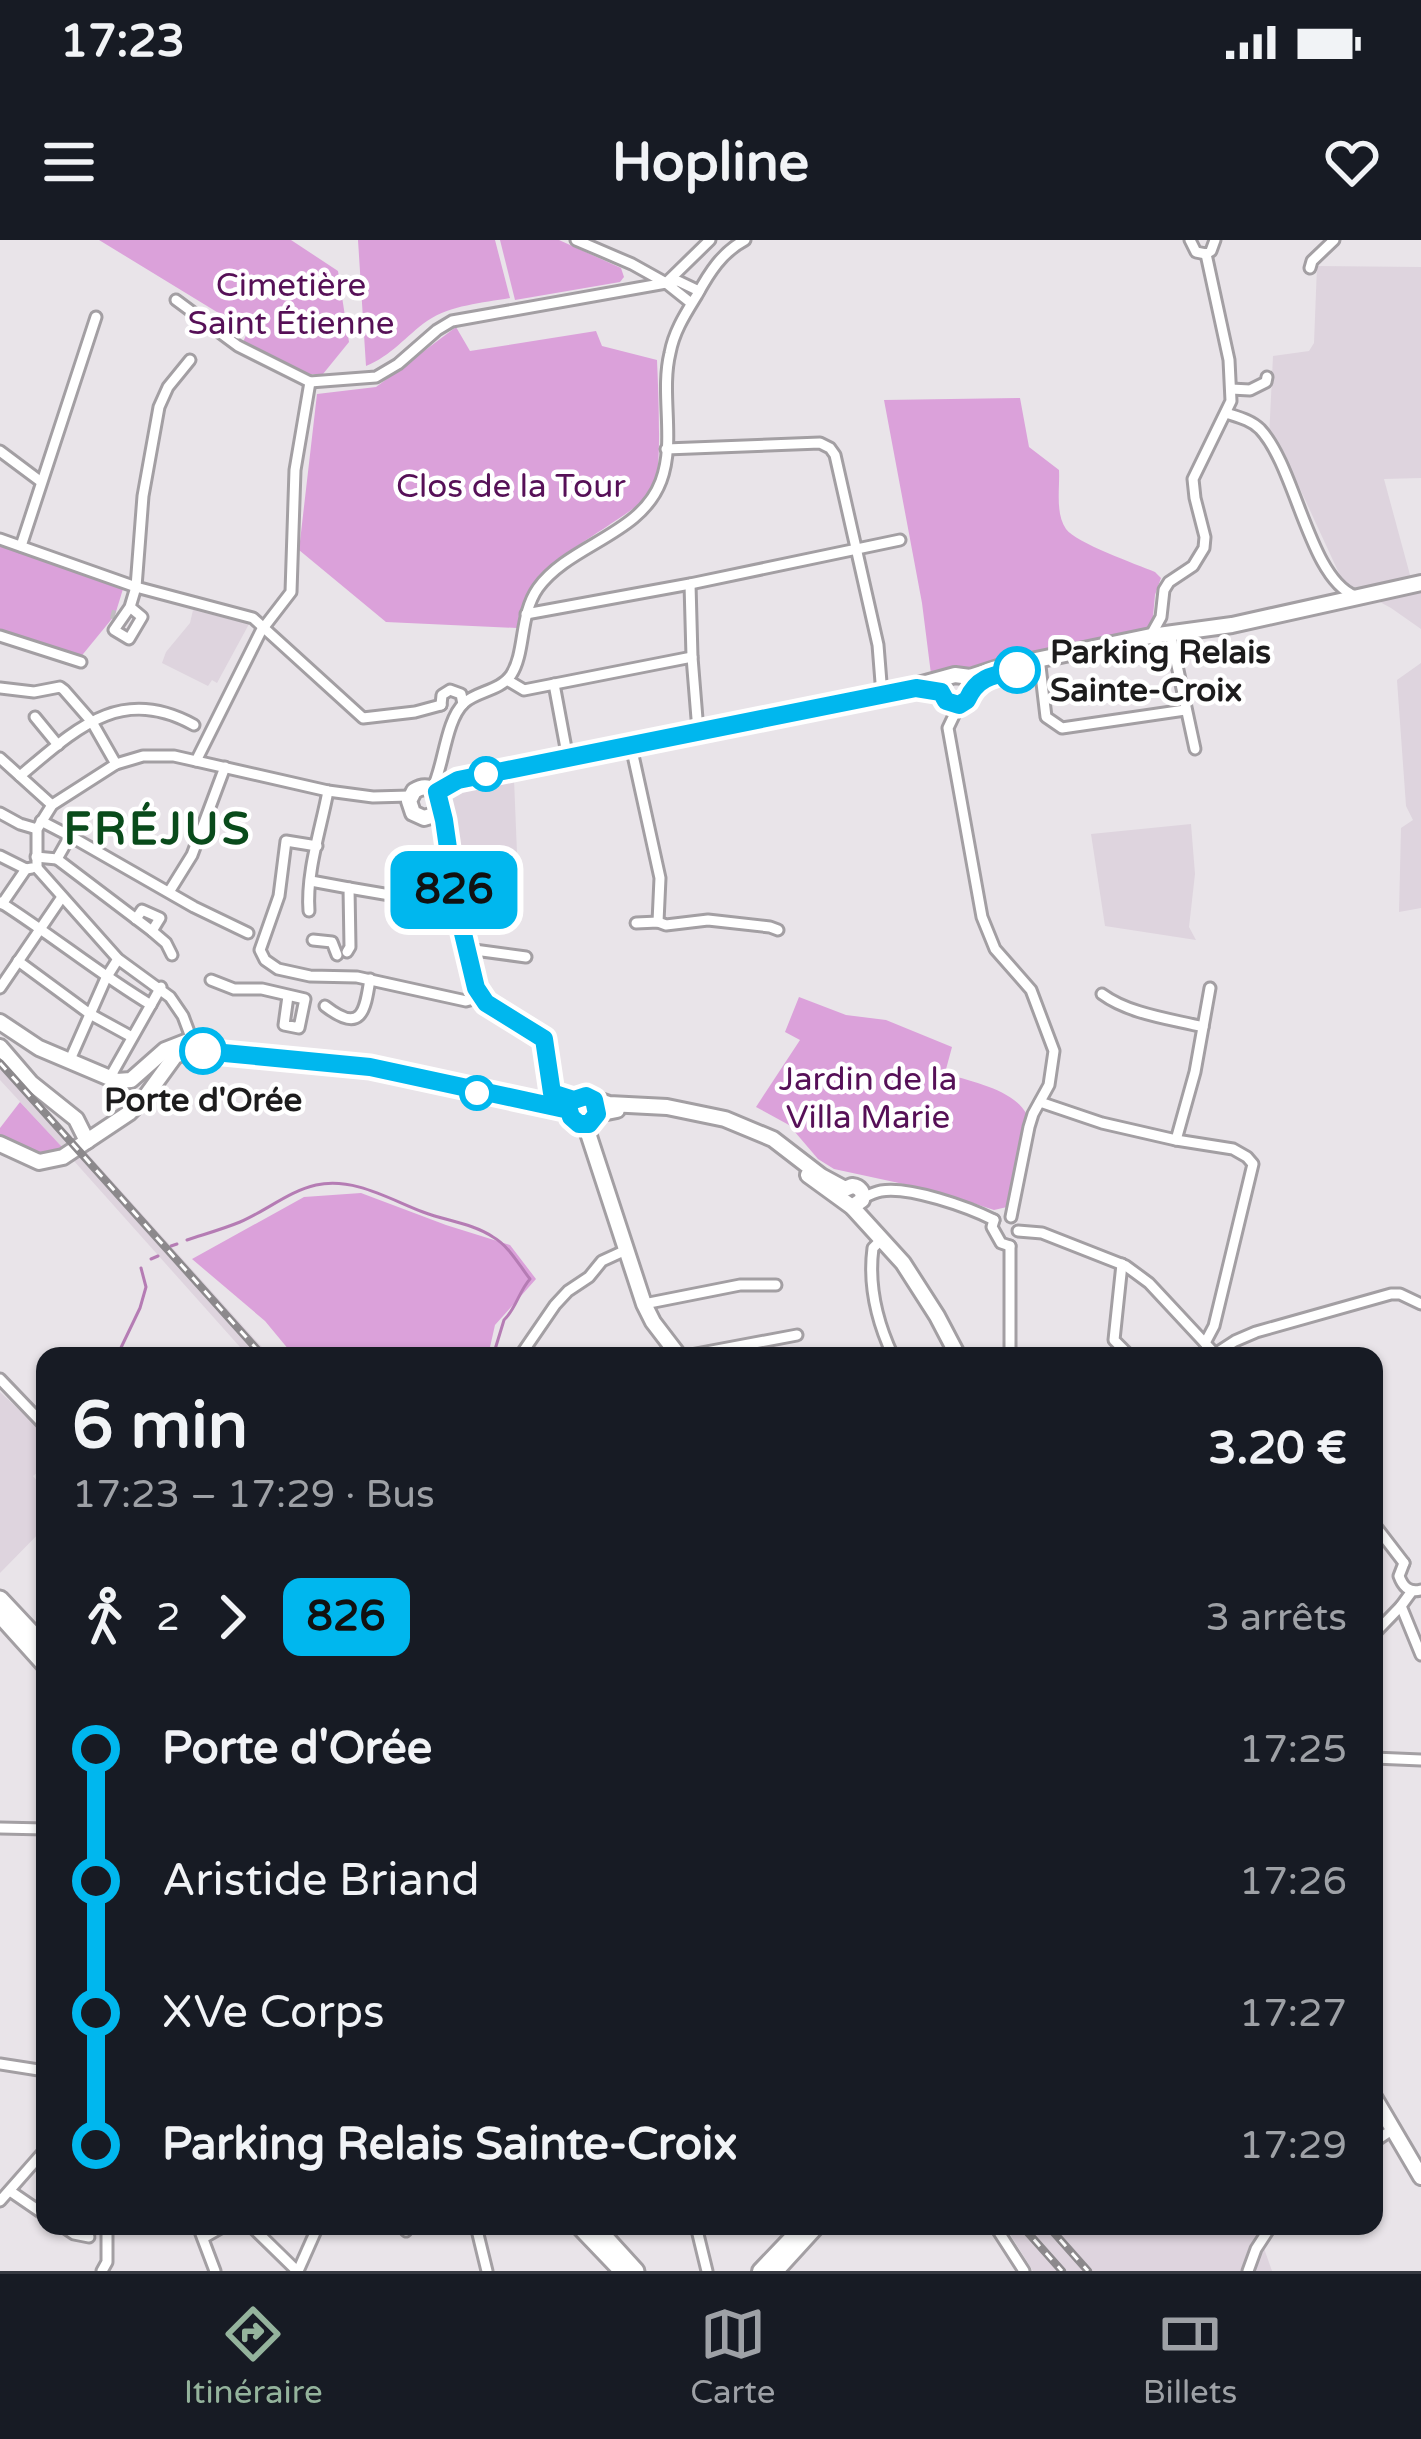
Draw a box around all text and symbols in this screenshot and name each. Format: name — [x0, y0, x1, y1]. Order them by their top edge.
text: 17:23 — [60, 15, 185, 69]
icon: menu — [36, 129, 102, 195]
icon: heart — [1319, 129, 1385, 195]
text: Hopline — [612, 130, 809, 195]
park label: Cimetière Saint Étienne — [188, 266, 394, 343]
park label: Clos de la Tour — [396, 467, 626, 506]
place label: Parking Relais Sainte-Croix — [1050, 633, 1271, 710]
marker: Parking Relais Sainte-Croix — [995, 648, 1039, 692]
unlabelled marker — [470, 758, 502, 790]
district label: FRÉJUS — [64, 801, 252, 857]
line badge: 826 — [385, 851, 523, 929]
text: 826 — [414, 864, 494, 915]
marker: Porte d'Orée — [181, 1029, 225, 1073]
park label: Jardin de la Villa Marie — [779, 1060, 957, 1137]
unlabelled marker — [461, 1077, 493, 1109]
place label: Porte d'Orée — [104, 1081, 302, 1120]
text: 6 min — [72, 1386, 248, 1466]
text: 3.20 € — [1208, 1422, 1347, 1476]
text: 17:23 – 17:29 · Bus — [72, 1471, 435, 1518]
icon: walk — [72, 1584, 138, 1650]
icon: forward — [199, 1584, 265, 1650]
text: 826 — [307, 1591, 386, 1642]
text: 2 — [156, 1594, 181, 1641]
text: 3 arrêts — [1205, 1594, 1347, 1641]
text: Porte d'Orée — [162, 1722, 432, 1776]
text: 17:25 — [1239, 1726, 1347, 1773]
text: Aristide Briand — [162, 1854, 480, 1908]
text: 17:26 — [1239, 1858, 1347, 1905]
text: XVe Corps — [162, 1986, 385, 2040]
text: 17:27 — [1239, 1990, 1347, 2037]
text: Parking Relais Sainte-Croix — [162, 2118, 738, 2172]
text: 17:29 — [1239, 2122, 1347, 2169]
tab: Itinéraire — [184, 2301, 323, 2412]
tab: Carte — [690, 2301, 775, 2412]
tab: Billets — [1143, 2301, 1237, 2412]

